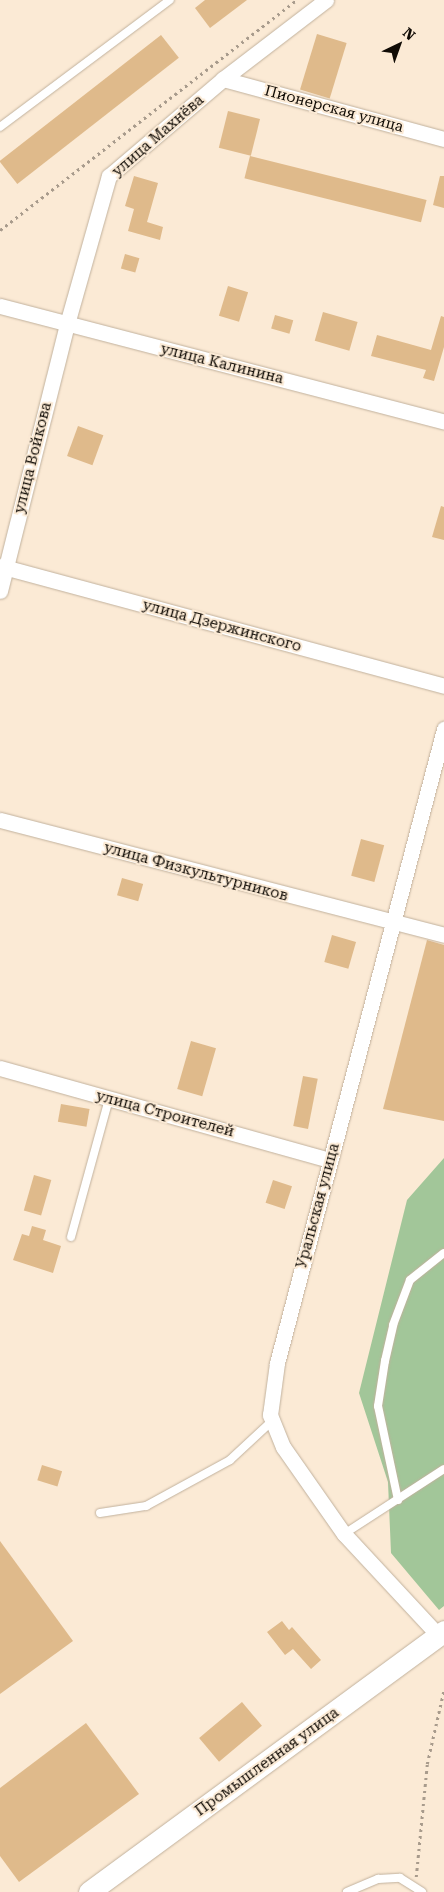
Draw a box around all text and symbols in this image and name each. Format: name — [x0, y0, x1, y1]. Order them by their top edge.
north arrow — [374, 20, 424, 70]
text: N — [400, 24, 418, 43]
street label: Пионерская улица — [263, 82, 405, 136]
street label: улица Махнёва — [109, 91, 207, 181]
street label: улица Калинина — [159, 340, 285, 388]
street label: улица Войкова — [11, 401, 55, 515]
street label: улица Дзержинского — [141, 596, 303, 656]
street label: улица Физкультурников — [102, 839, 290, 905]
street label: улица Строителей — [94, 1087, 236, 1141]
street label: Уральская улица — [293, 1141, 343, 1271]
street label: Промышленная улица — [192, 1704, 342, 1820]

